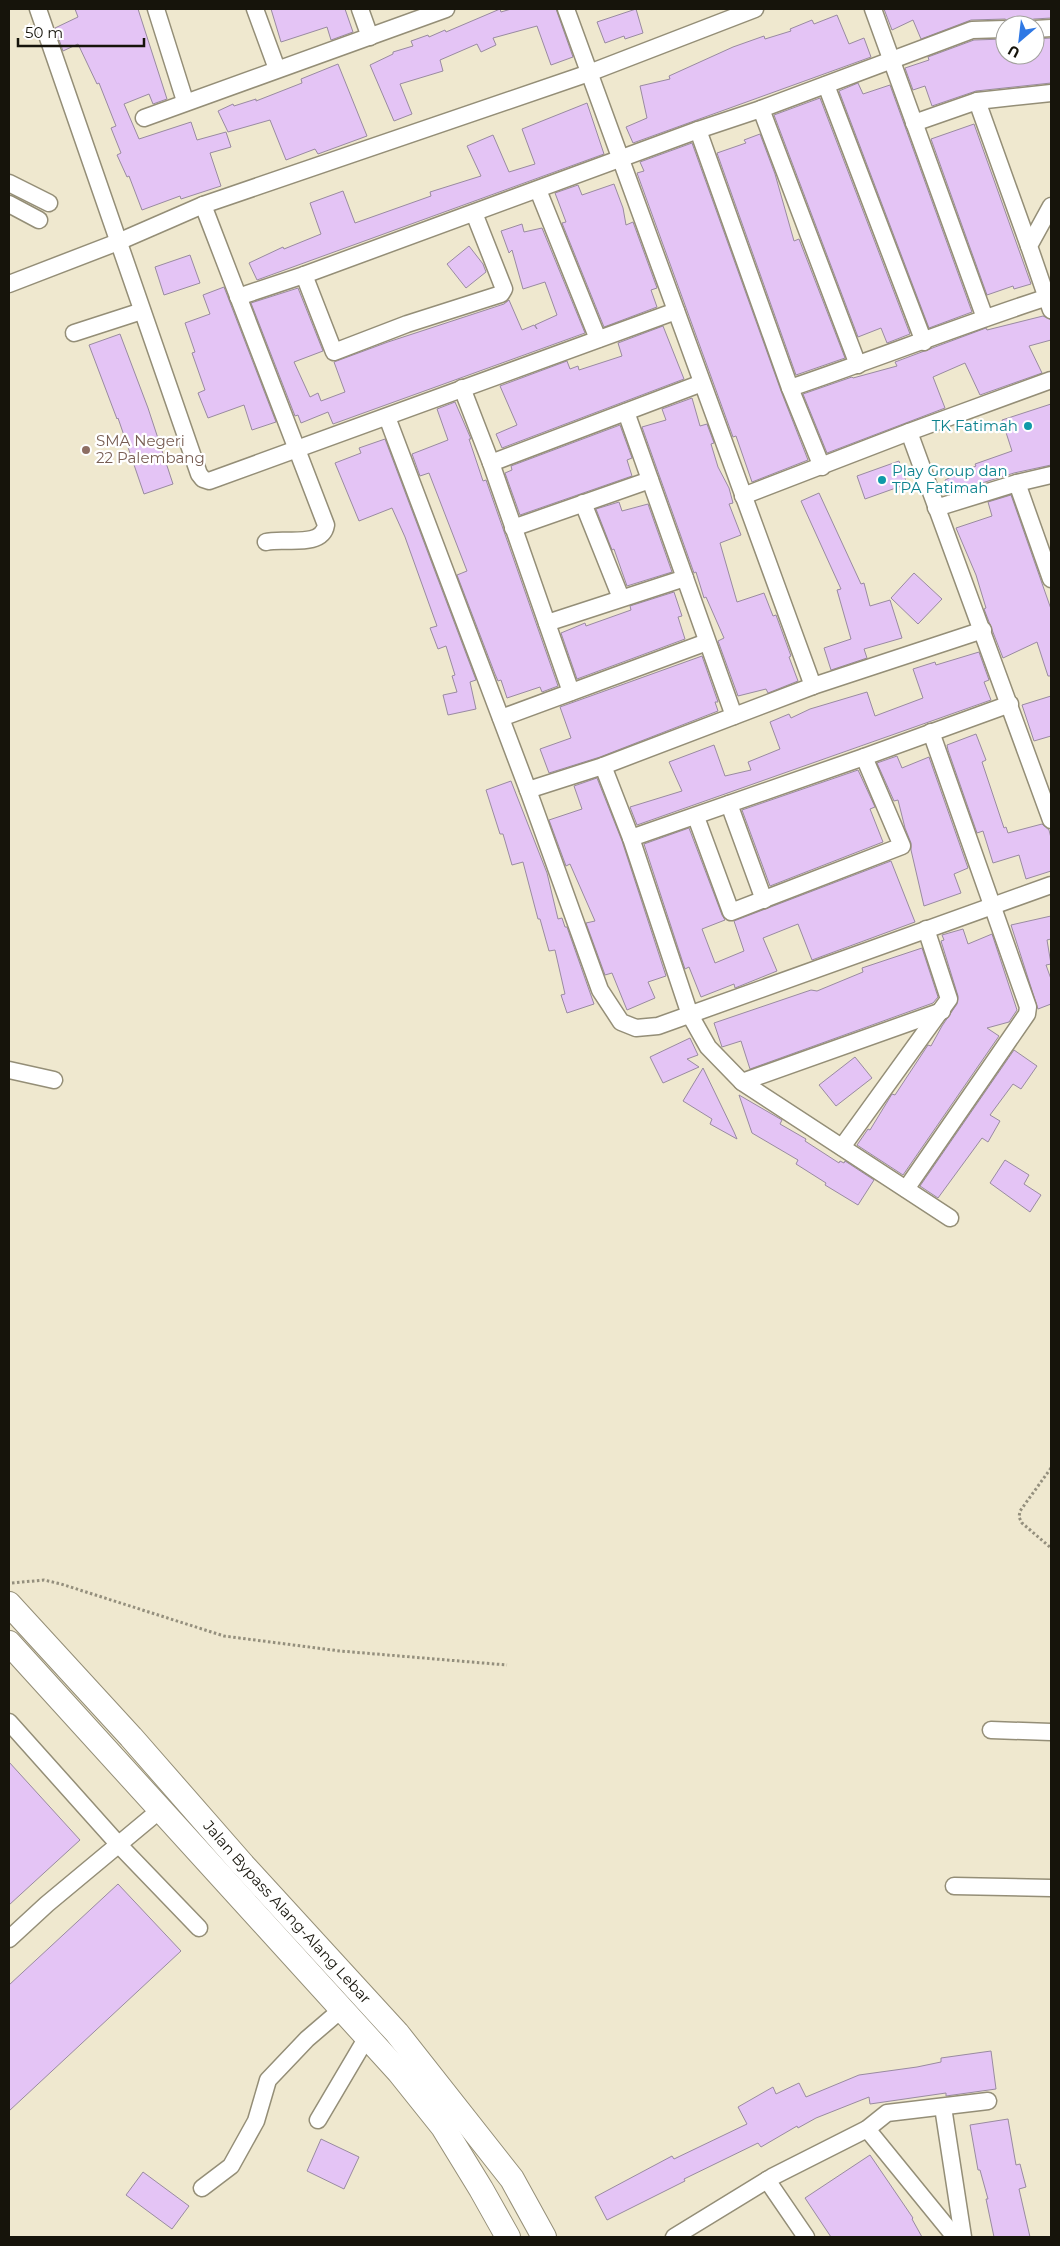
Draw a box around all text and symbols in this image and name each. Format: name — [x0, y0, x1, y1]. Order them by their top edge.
scale bar — [18, 15, 144, 47]
north arrow — [995, 15, 1045, 65]
text: 50 m — [25, 23, 63, 42]
text: U — [1005, 41, 1023, 62]
place label: TK Fatimah — [932, 416, 1018, 435]
marker: TK Fatimah — [1022, 420, 1034, 432]
place label: SMA Negeri 22 Palembang — [96, 431, 205, 467]
marker: SMA Negeri 22 Palembang — [80, 444, 92, 456]
place label: Play Group dan TPA Fatimah — [892, 461, 1008, 497]
marker: Play Group dan TPA Fatimah — [876, 474, 888, 486]
street label: Jalan Bypass Alang-Alang Lebar — [199, 1816, 375, 2007]

